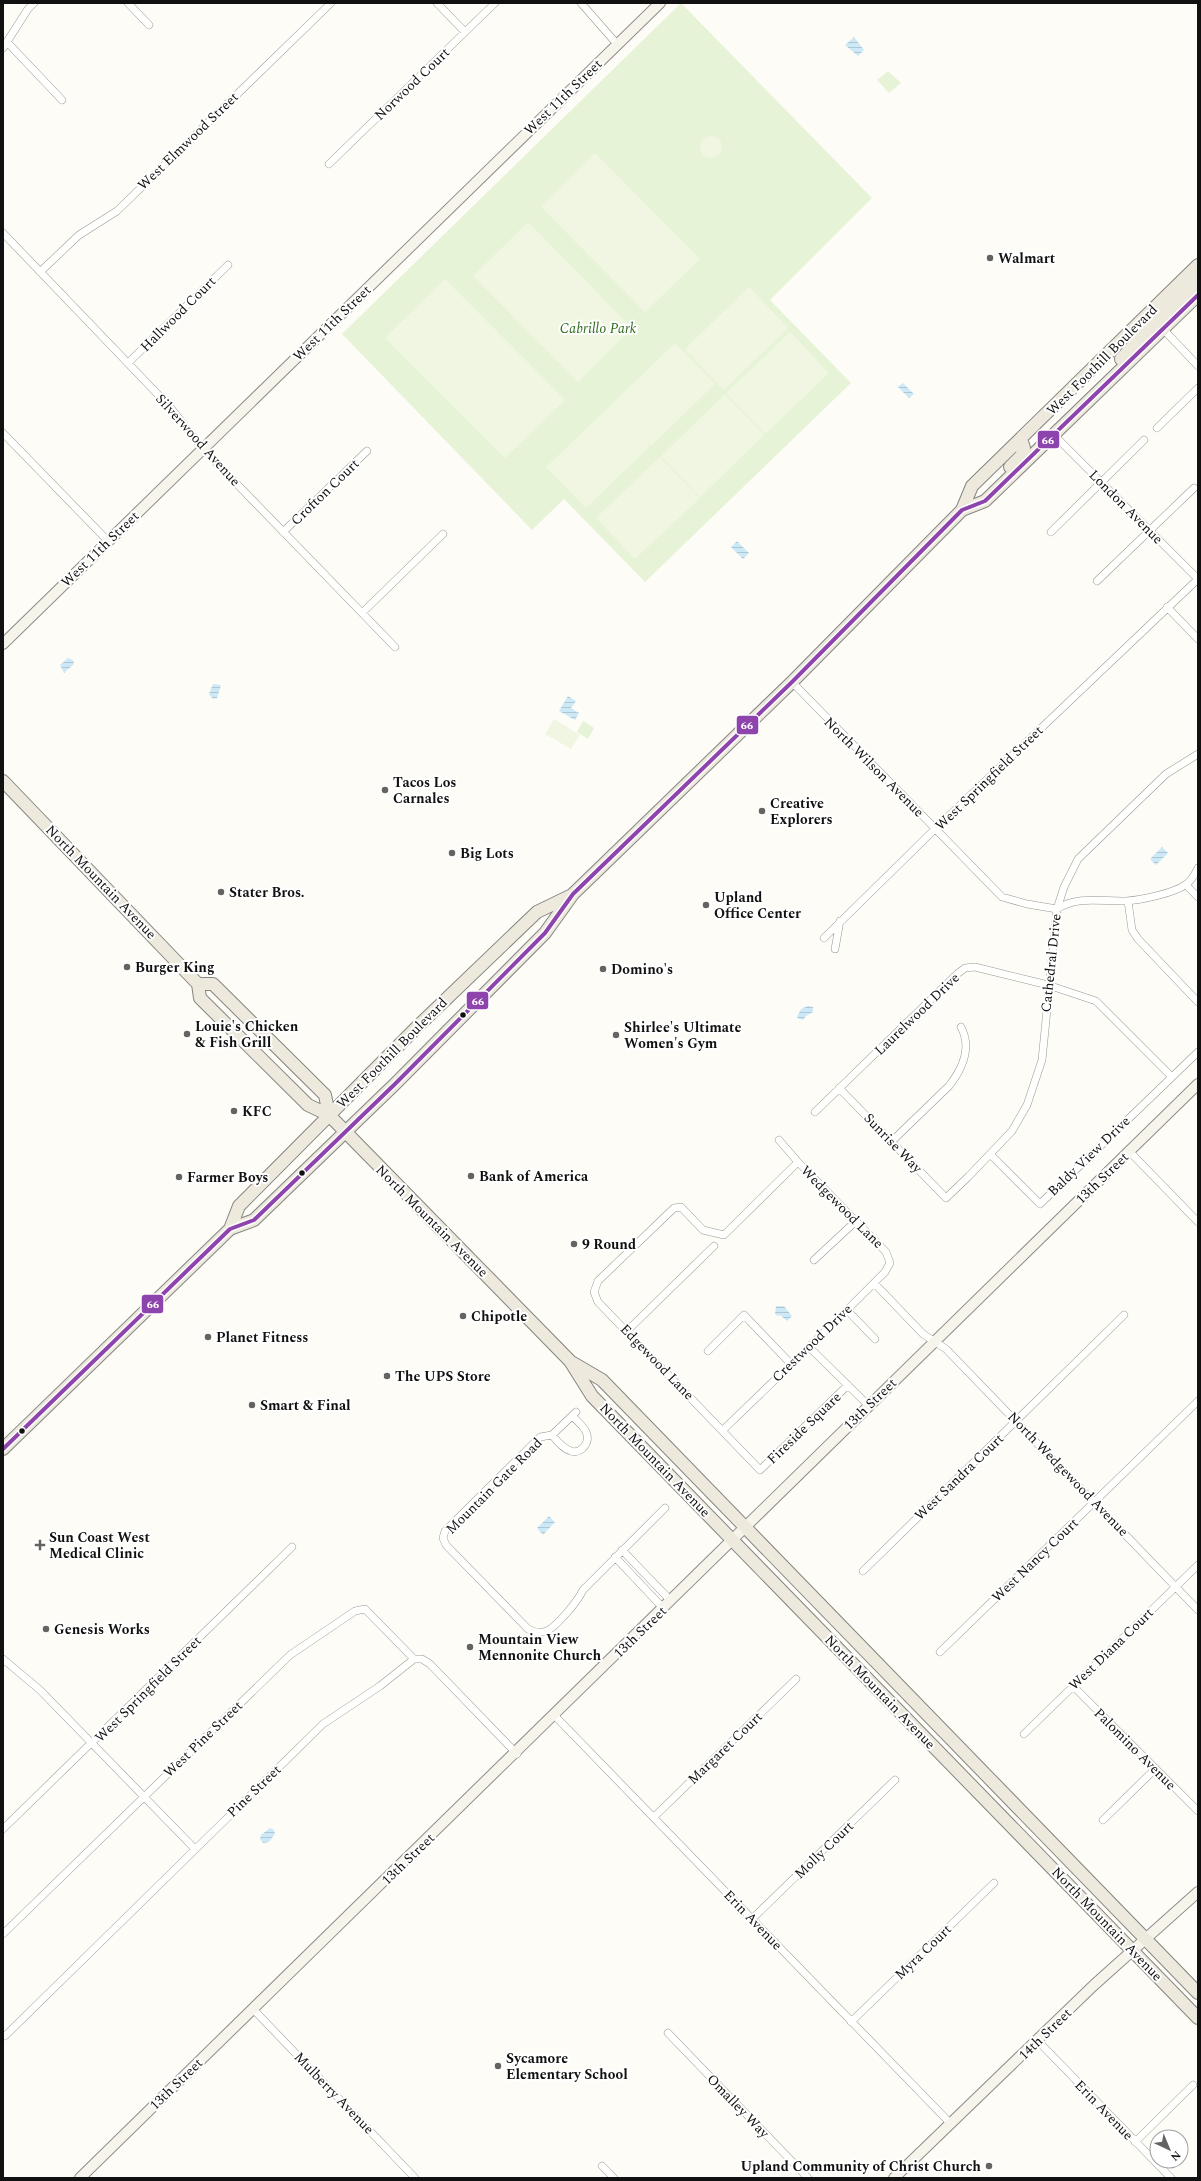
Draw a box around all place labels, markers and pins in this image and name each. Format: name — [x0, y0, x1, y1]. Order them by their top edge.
place label: Walmart — [998, 248, 1056, 269]
marker: Walmart — [985, 253, 995, 263]
place label: Tacos Los Carnales — [393, 772, 456, 809]
marker: Tacos Los Carnales — [380, 785, 390, 795]
place label: Creative Explorers — [770, 793, 833, 830]
marker: Creative Explorers — [757, 806, 767, 816]
place label: Big Lots — [460, 843, 514, 864]
marker: Big Lots — [447, 848, 457, 858]
place label: Stater Bros. — [229, 882, 305, 903]
marker: Stater Bros. — [216, 887, 226, 897]
place label: Upland Office Center — [714, 887, 801, 924]
marker: Upland Office Center — [701, 900, 711, 910]
place label: Burger King — [135, 957, 215, 978]
place label: Domino's — [611, 959, 673, 980]
marker: Burger King — [122, 962, 132, 972]
marker: Domino's — [598, 964, 608, 974]
unlabelled marker — [458, 1010, 468, 1020]
place label: Louie's Chicken & Fish Grill — [195, 1016, 299, 1053]
place label: Shirlee's Ultimate Women's Gym — [624, 1017, 741, 1054]
marker: Louie's Chicken & Fish Grill — [182, 1029, 192, 1039]
marker: Shirlee's Ultimate Women's Gym — [611, 1030, 621, 1040]
place label: KFC — [242, 1101, 272, 1122]
marker: KFC — [229, 1106, 239, 1116]
place label: Bank of America — [479, 1166, 589, 1187]
place label: Farmer Boys — [187, 1167, 268, 1188]
unlabelled marker — [297, 1168, 307, 1178]
marker: Bank of America — [466, 1171, 476, 1181]
marker: Farmer Boys — [174, 1172, 184, 1182]
place label: 9 Round — [582, 1234, 636, 1255]
marker: 9 Round — [569, 1239, 579, 1249]
place label: Chipotle — [471, 1306, 527, 1327]
marker: Chipotle — [458, 1311, 468, 1321]
place label: Planet Fitness — [216, 1327, 308, 1348]
marker: Planet Fitness — [203, 1332, 213, 1342]
place label: The UPS Store — [395, 1366, 491, 1387]
marker: The UPS Store — [382, 1371, 392, 1381]
place label: Smart & Final — [260, 1395, 351, 1416]
marker: Smart & Final — [247, 1400, 257, 1410]
unlabelled marker — [17, 1426, 27, 1436]
place label: Sun Coast West Medical Clinic — [49, 1527, 150, 1564]
marker: Sun Coast West Medical Clinic — [34, 1539, 46, 1551]
place label: Genesis Works — [54, 1619, 150, 1640]
marker: Genesis Works — [41, 1624, 51, 1634]
place label: Mountain View Mennonite Church — [478, 1629, 601, 1666]
marker: Mountain View Mennonite Church — [465, 1642, 475, 1652]
place label: Sycamore Elementary School — [506, 2048, 628, 2085]
marker: Sycamore Elementary School — [493, 2061, 503, 2071]
place label: Upland Community of Christ Church — [740, 2156, 981, 2177]
marker: Upland Community of Christ Church — [984, 2161, 994, 2171]

